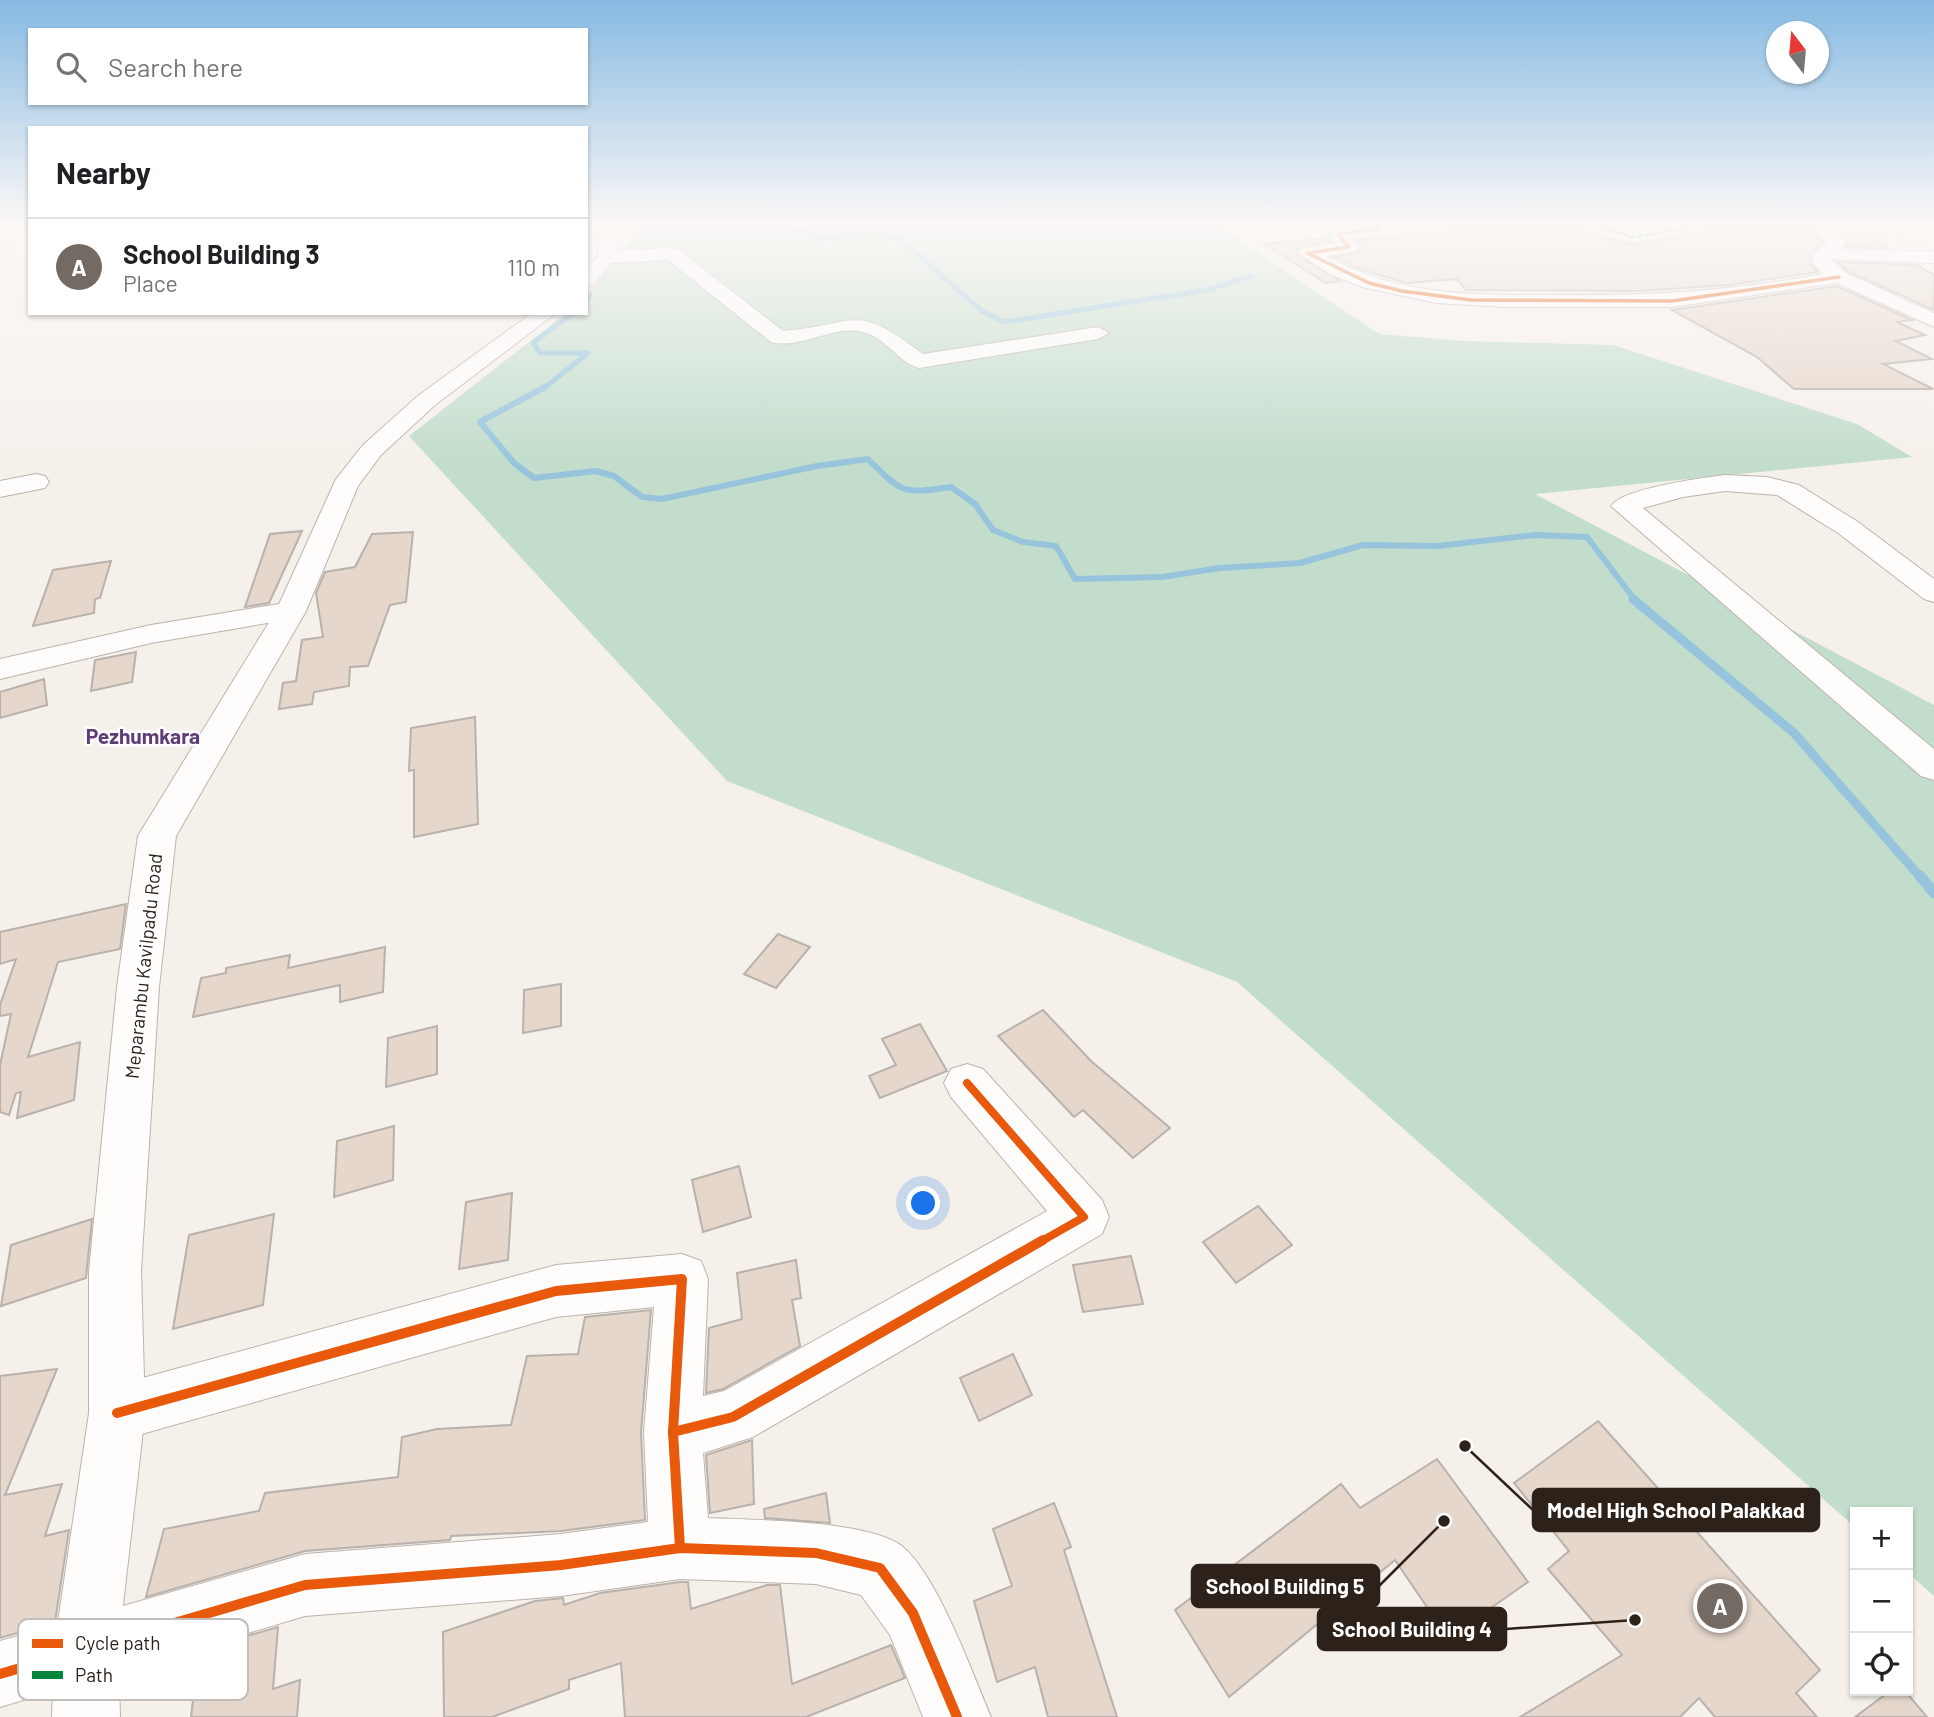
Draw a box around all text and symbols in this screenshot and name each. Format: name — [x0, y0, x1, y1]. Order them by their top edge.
north arrow — [1766, 21, 1829, 84]
search box — [28, 28, 588, 105]
icon: search — [52, 48, 90, 86]
text: Search here — [108, 51, 243, 82]
text: Nearby — [56, 154, 151, 190]
text: School Building 3 — [123, 238, 319, 269]
text: A — [71, 253, 87, 281]
text: 110 m — [507, 253, 560, 281]
text: Place — [123, 269, 178, 297]
district label: Pezhumkara — [86, 723, 200, 748]
street label: Meparambu Kavilpadu Road — [120, 852, 166, 1080]
your location — [906, 1186, 940, 1220]
callout: Model High School Palakkad — [1533, 1489, 1819, 1531]
text: Model High School Palakkad — [1547, 1497, 1805, 1522]
map controls — [1850, 1507, 1913, 1696]
button: + — [1850, 1507, 1913, 1570]
callout: School Building 5 — [1192, 1565, 1379, 1607]
button: − — [1850, 1570, 1913, 1633]
text: School Building 5 — [1206, 1573, 1364, 1598]
pin: A — [1697, 1580, 1743, 1632]
callout: School Building 4 — [1318, 1608, 1506, 1650]
text: School Building 4 — [1332, 1616, 1492, 1641]
legend — [18, 1619, 248, 1700]
text: Cycle path — [75, 1631, 160, 1654]
button: locate — [1850, 1633, 1913, 1696]
text: Path — [75, 1663, 113, 1686]

